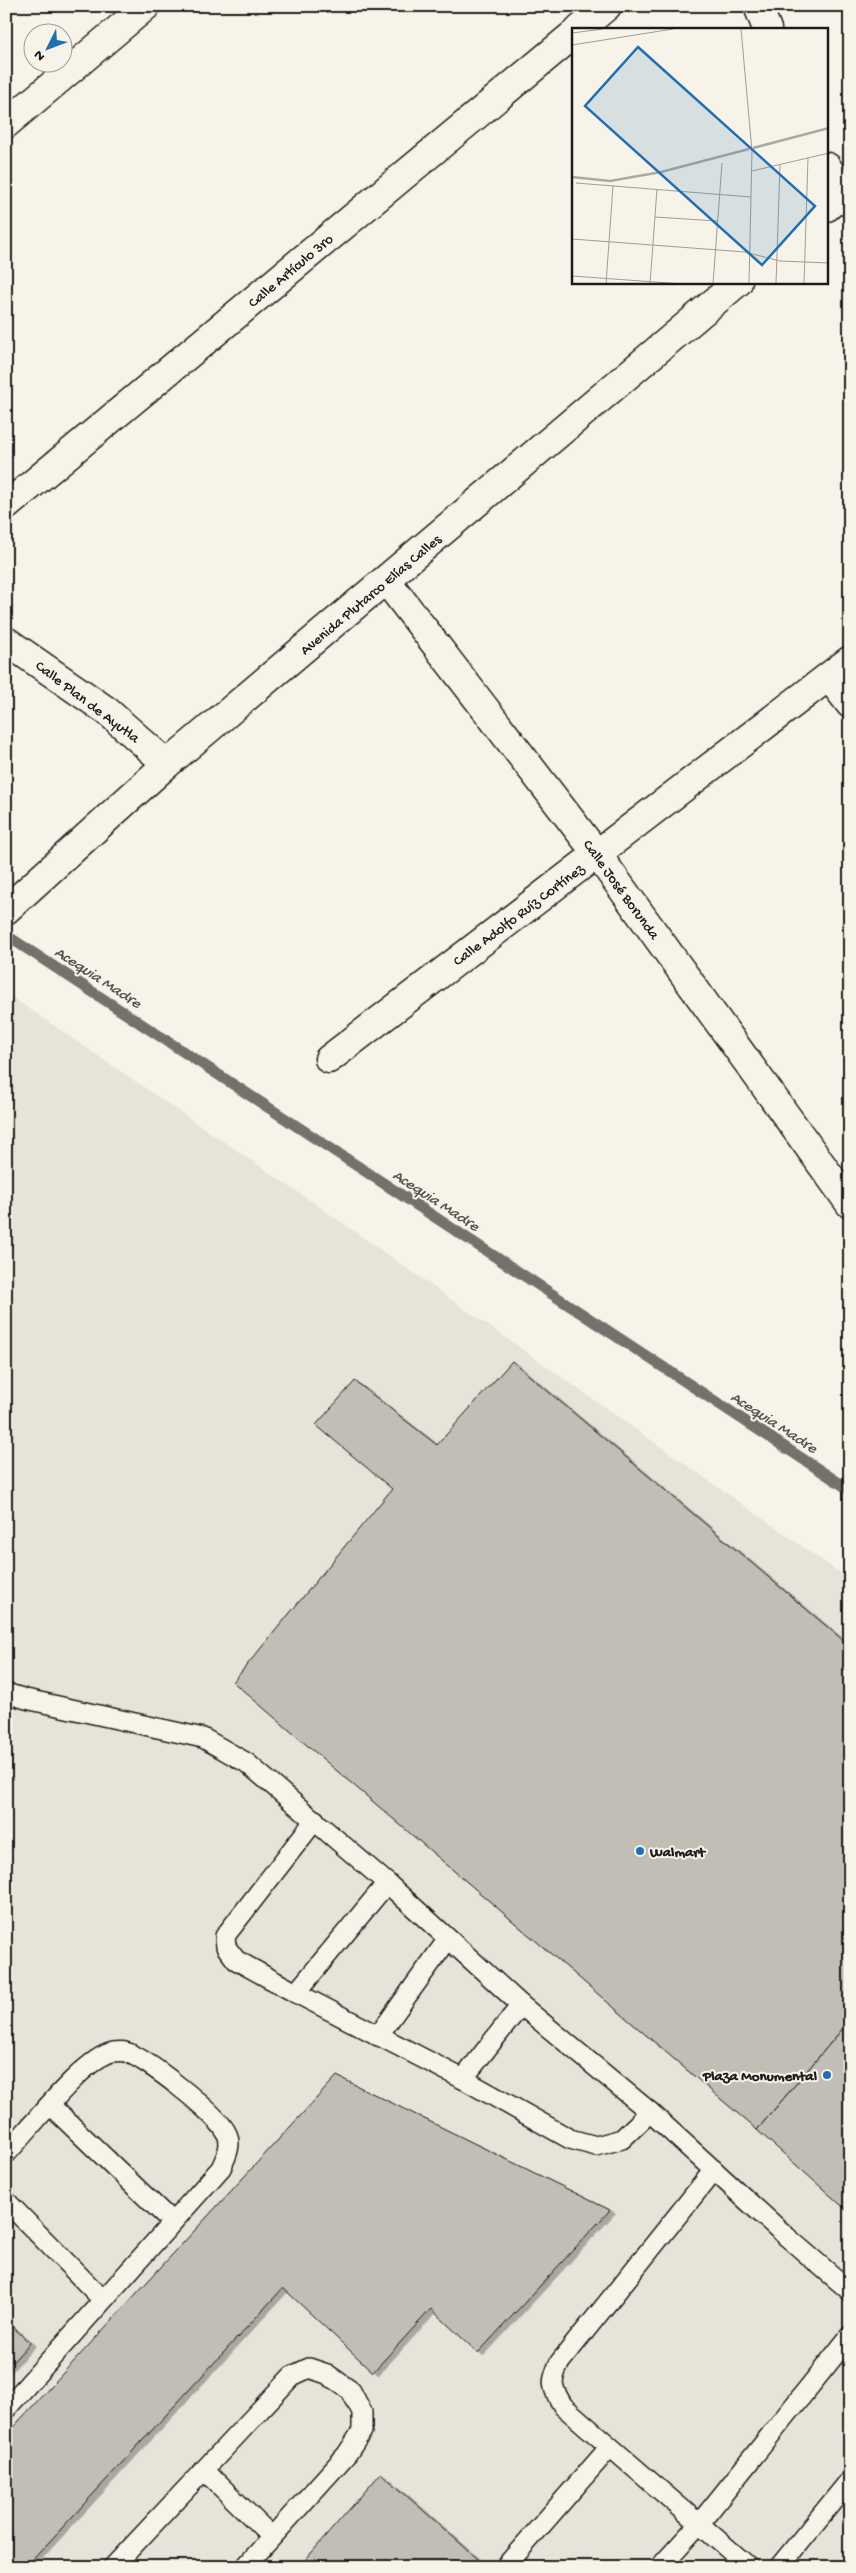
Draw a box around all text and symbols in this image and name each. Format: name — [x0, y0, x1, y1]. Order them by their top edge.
north arrow — [22, 22, 72, 72]
inset map — [572, 28, 828, 284]
text: N — [31, 46, 50, 64]
street label: Calle Artículo 3ro — [245, 231, 338, 312]
street label: Avenida Plutarco Elías Calles — [297, 531, 446, 660]
street label: Calle Plan de Ayutla — [31, 657, 143, 748]
street label: Calle José Borunda — [578, 837, 663, 944]
street label: Calle Adolfo Ruíz Cortínez — [450, 860, 589, 971]
water label: Acequia Madre — [50, 944, 145, 1014]
water label: Acequia Madre — [388, 1167, 483, 1237]
water label: Acequia Madre — [726, 1389, 821, 1459]
place label: Walmart — [649, 1844, 707, 1862]
marker: Walmart — [634, 1845, 646, 1857]
place label: Plaza Monumental — [702, 2068, 818, 2086]
marker: Plaza Monumental — [821, 2069, 833, 2081]

